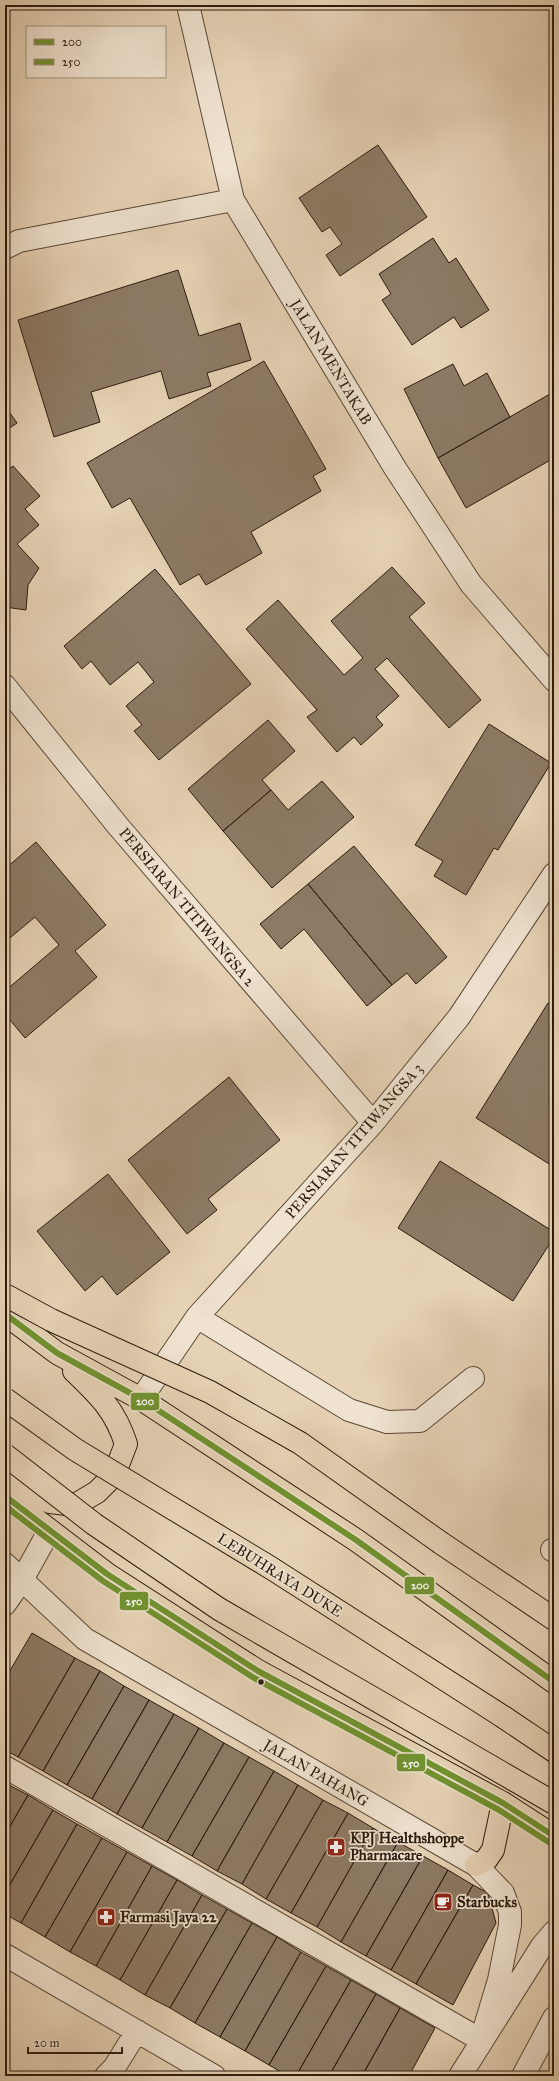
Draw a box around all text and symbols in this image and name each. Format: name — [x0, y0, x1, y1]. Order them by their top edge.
legend — [26, 26, 166, 78]
text: 200 — [62, 35, 82, 49]
text: 250 — [62, 55, 80, 69]
street label: JALAN MENTAKAB — [284, 294, 376, 429]
street label: PERSIARAN TITIWANGSA 2 — [115, 824, 259, 990]
street label: PERSIARAN TITIWANGSA 3 — [282, 1060, 426, 1222]
line badge: 200 — [130, 1392, 160, 1411]
text: 200 — [136, 1395, 155, 1408]
street label: LEBUHRAYA DUKE — [214, 1529, 346, 1621]
line badge: 200 — [404, 1576, 435, 1595]
text: 200 — [411, 1579, 430, 1592]
line badge: 250 — [119, 1591, 149, 1611]
text: 250 — [126, 1595, 143, 1608]
unlabelled marker — [256, 1677, 266, 1687]
street label: JALAN PAHANG — [258, 1735, 372, 1811]
line badge: 250 — [396, 1753, 426, 1772]
text: 250 — [403, 1757, 420, 1770]
place label: KPJ Healthshoppe Pharmacare — [350, 1829, 465, 1864]
pharmacy icon: KPJ Healthshoppe Pharmacare — [325, 1836, 347, 1858]
cafe icon: Starbucks — [432, 1891, 454, 1913]
place label: Starbucks — [457, 1893, 517, 1911]
pharmacy icon: Farmasi Jaya 22 — [95, 1906, 117, 1928]
place label: Farmasi Jaya 22 — [120, 1908, 217, 1927]
scale bar — [28, 2029, 122, 2055]
text: 20 m — [34, 2036, 60, 2050]

